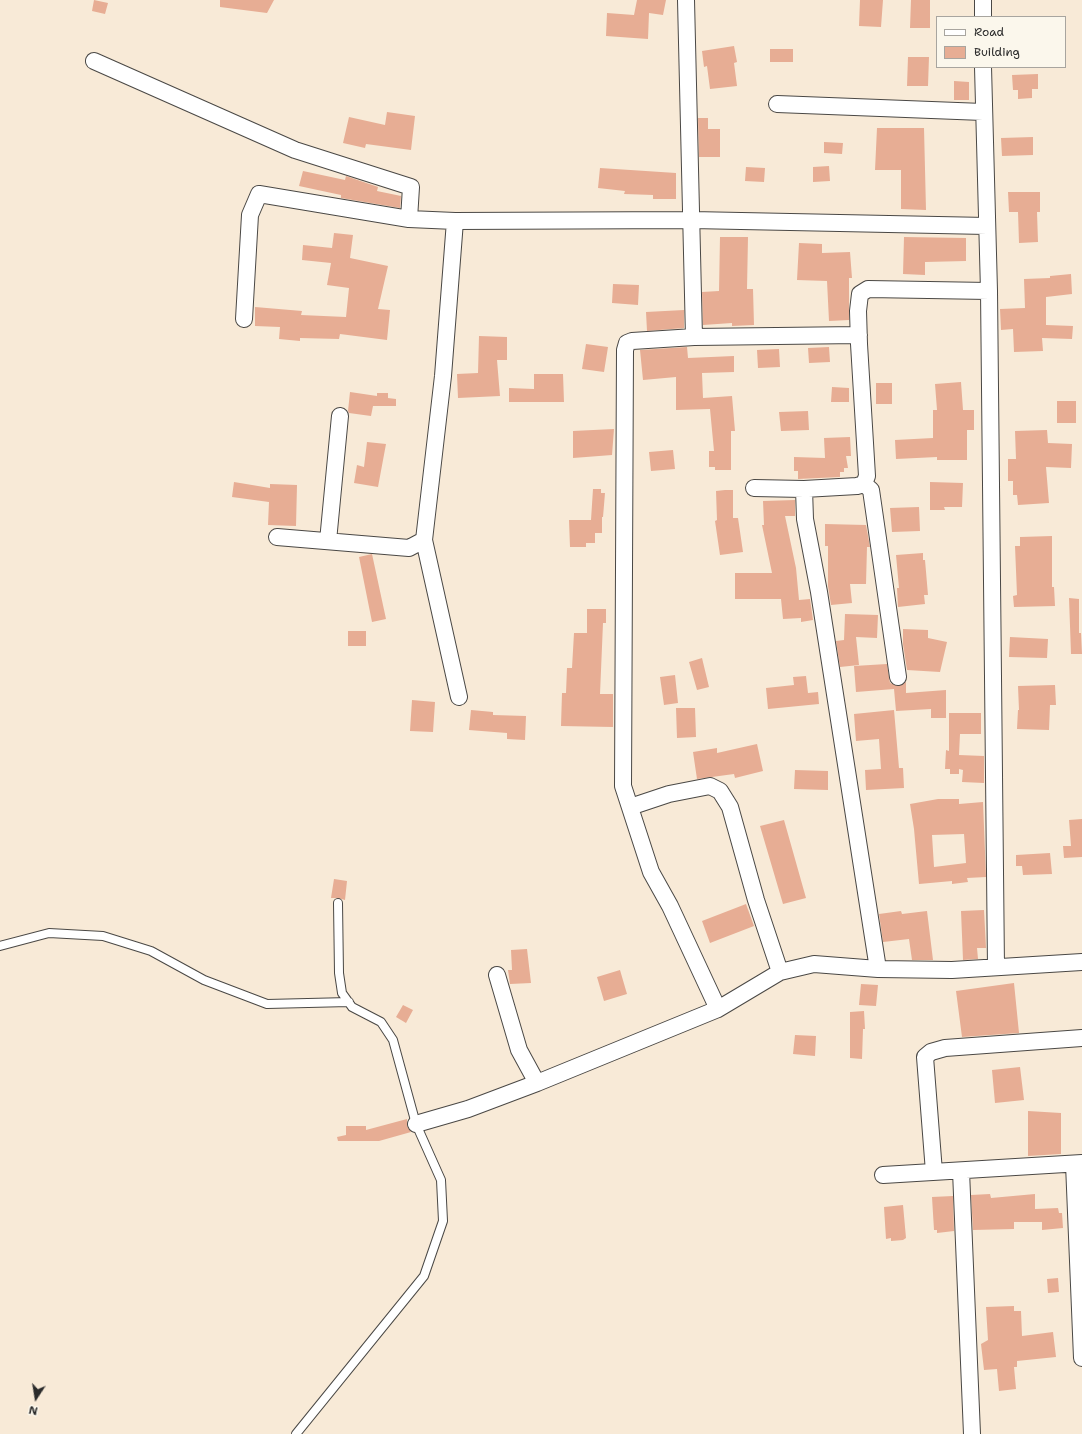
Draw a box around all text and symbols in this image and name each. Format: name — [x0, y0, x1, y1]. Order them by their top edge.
legend — [936, 16, 1066, 68]
text: Road — [974, 24, 1004, 40]
text: Building — [974, 44, 1020, 60]
north arrow — [16, 1378, 56, 1418]
text: N — [28, 1402, 39, 1418]

